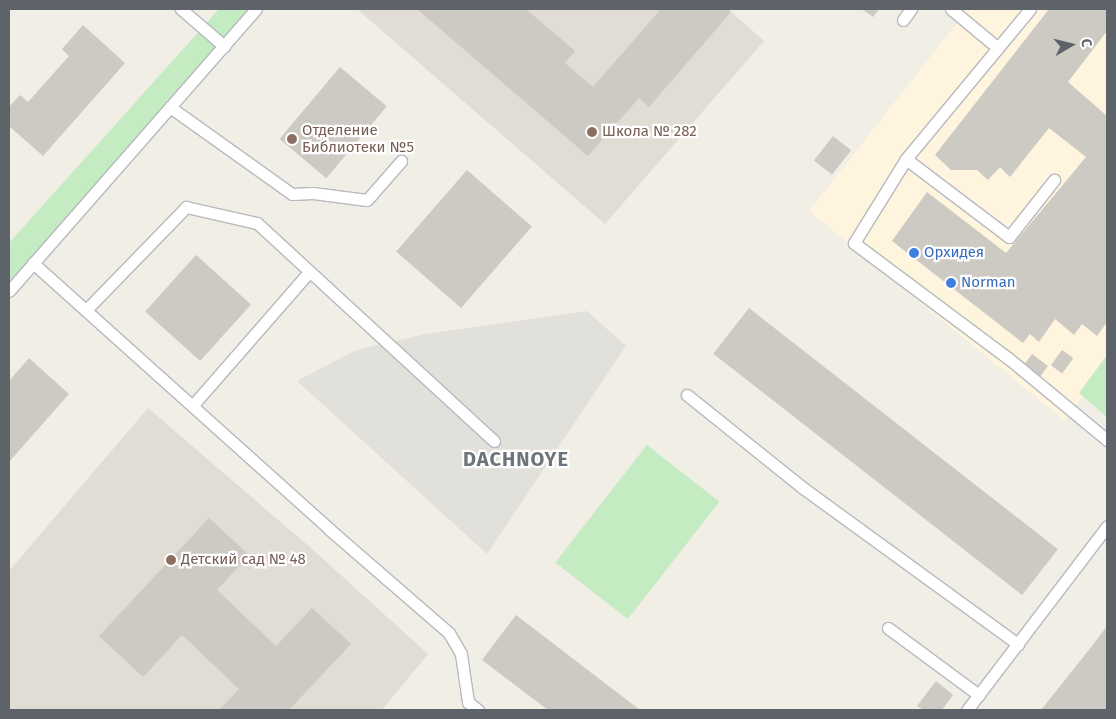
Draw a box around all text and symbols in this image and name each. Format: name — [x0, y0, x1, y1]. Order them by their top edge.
north arrow — [1046, 20, 1096, 70]
text: С — [1077, 38, 1095, 48]
place label: Отделение Библиотеки №5 — [302, 121, 414, 156]
place label: Школа № 282 — [602, 123, 697, 141]
marker: Школа № 282 — [586, 126, 598, 138]
marker: Отделение Библиотеки №5 — [286, 133, 298, 145]
place label: Орхидея — [924, 244, 984, 262]
marker: Орхидея — [908, 247, 920, 259]
place label: Norman — [961, 274, 1016, 292]
marker: Norman — [945, 277, 957, 289]
district label: DACHNOYE — [462, 447, 570, 471]
place label: Детский сад № 48 — [181, 551, 306, 569]
marker: Детский сад № 48 — [165, 554, 177, 566]

